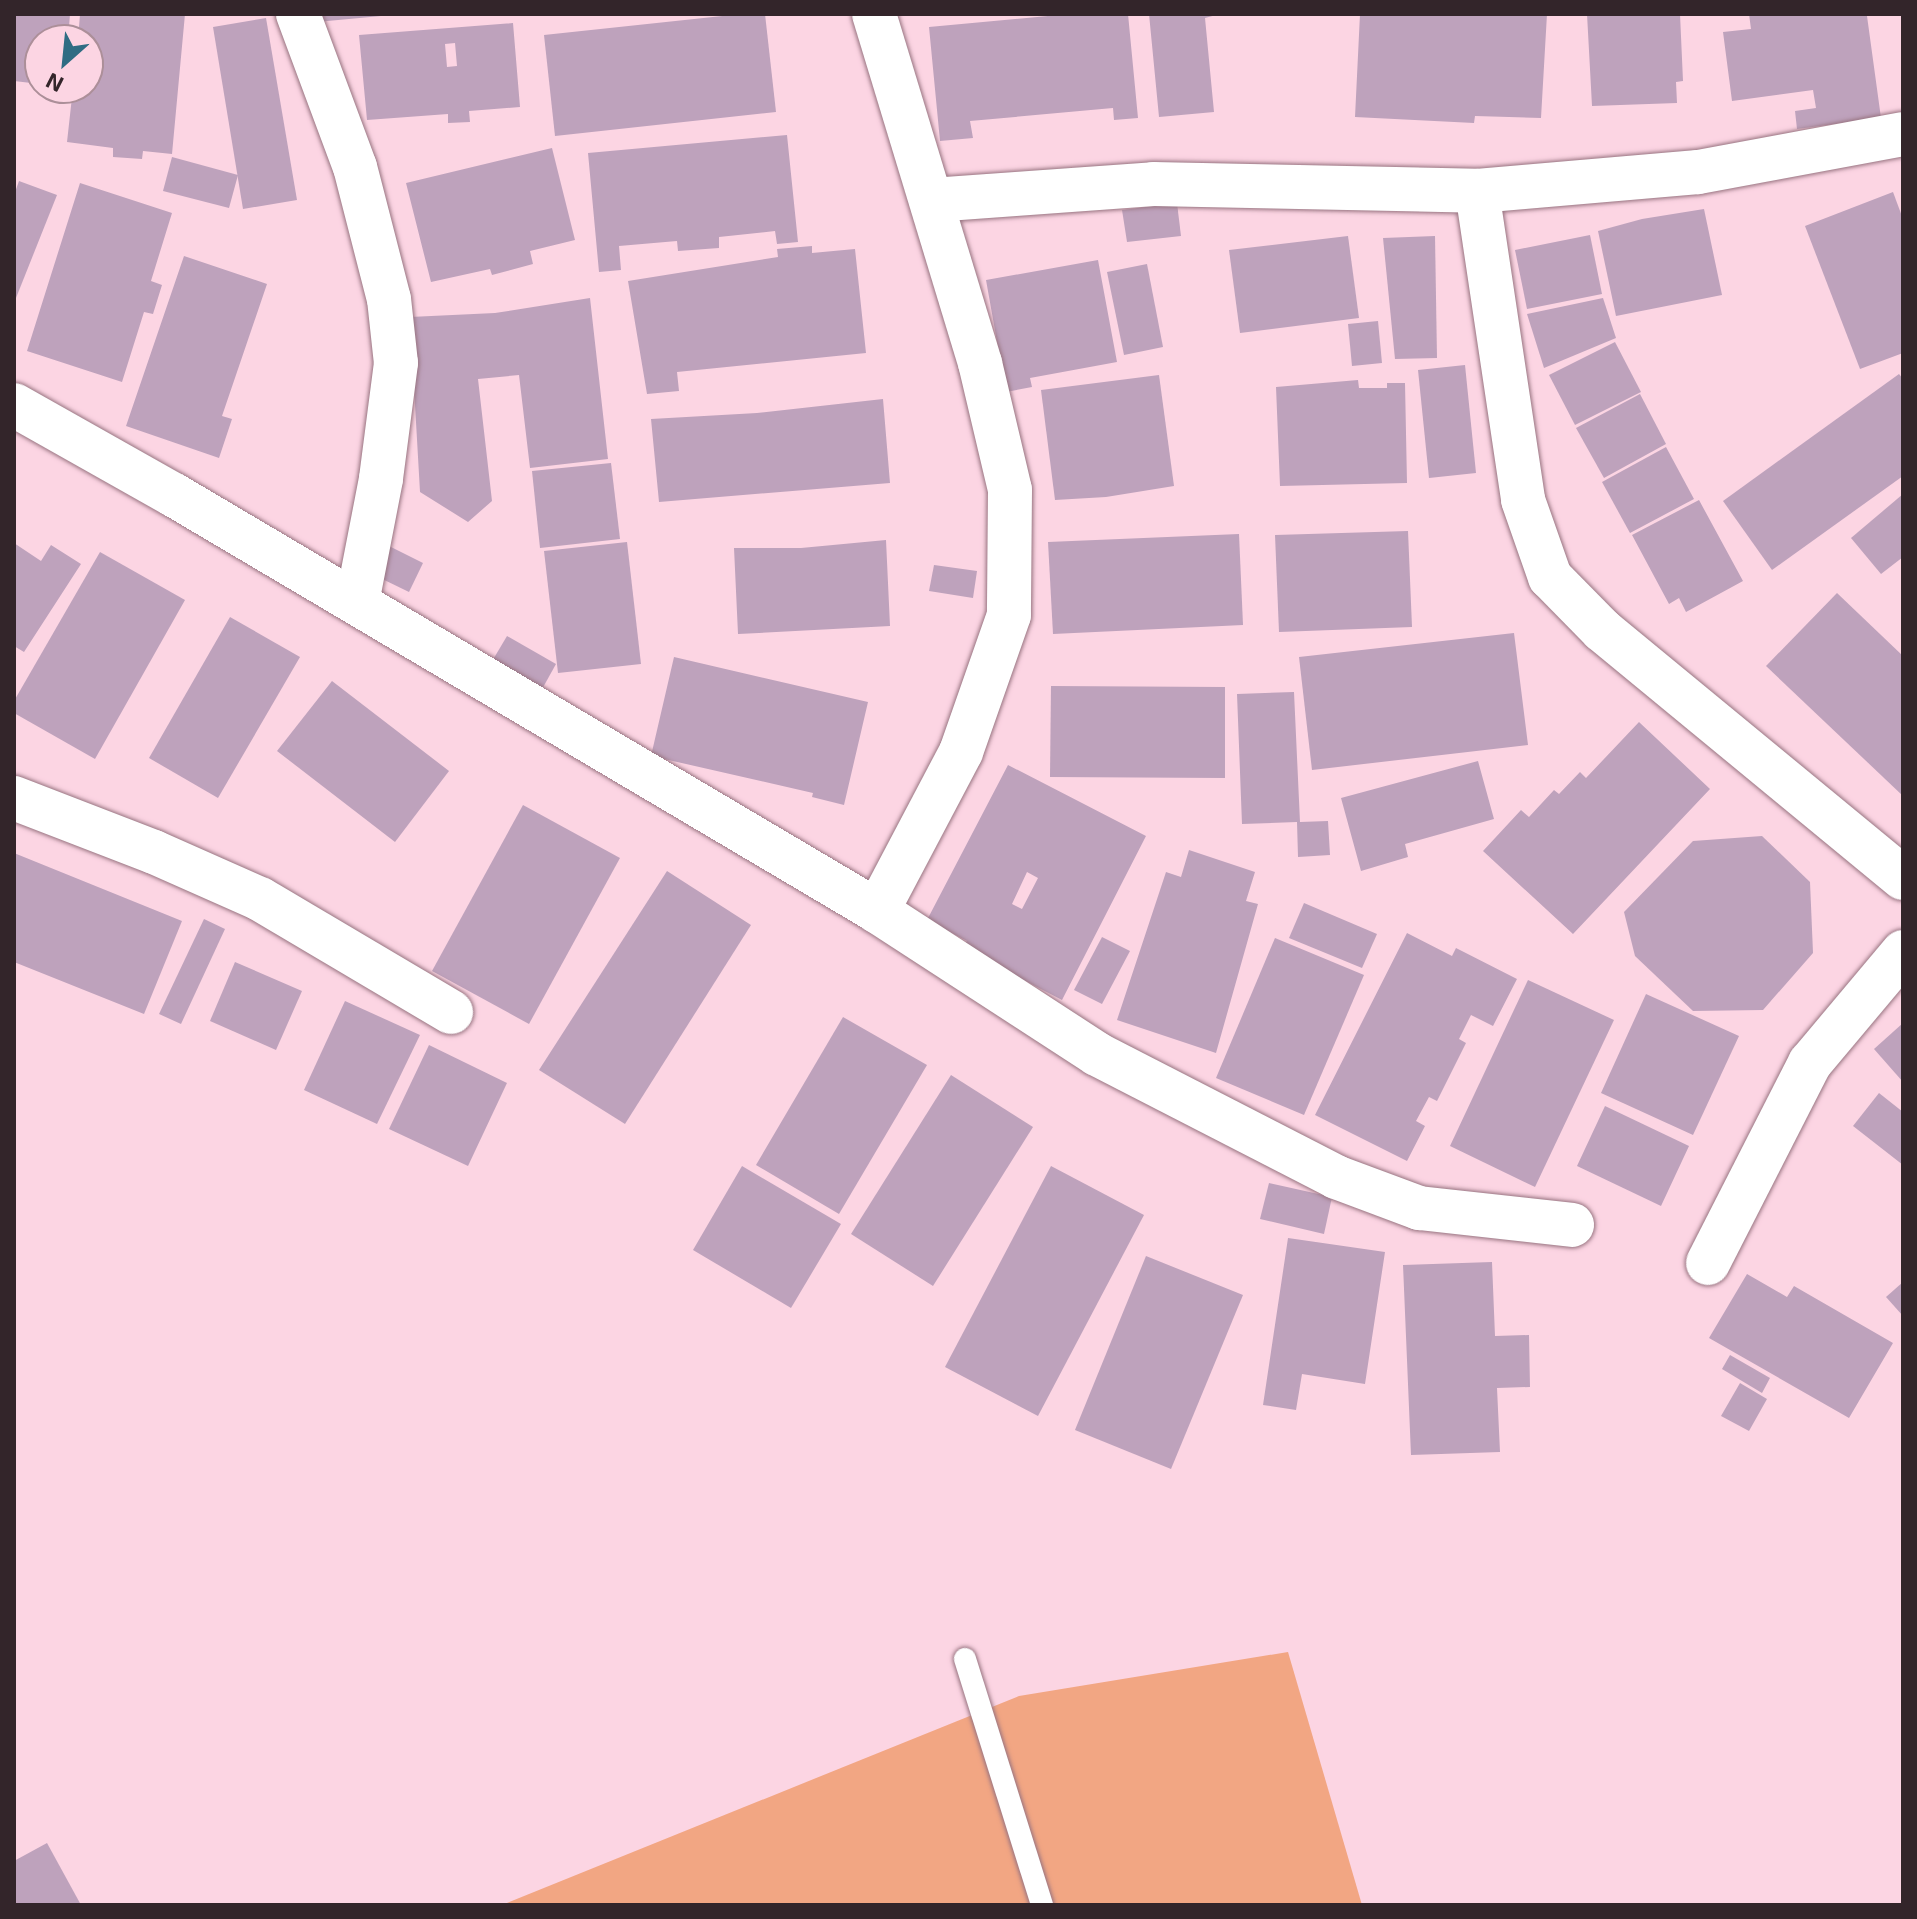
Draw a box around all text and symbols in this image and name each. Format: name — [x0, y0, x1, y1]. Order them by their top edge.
north arrow — [24, 24, 104, 104]
text: N — [41, 68, 67, 99]

